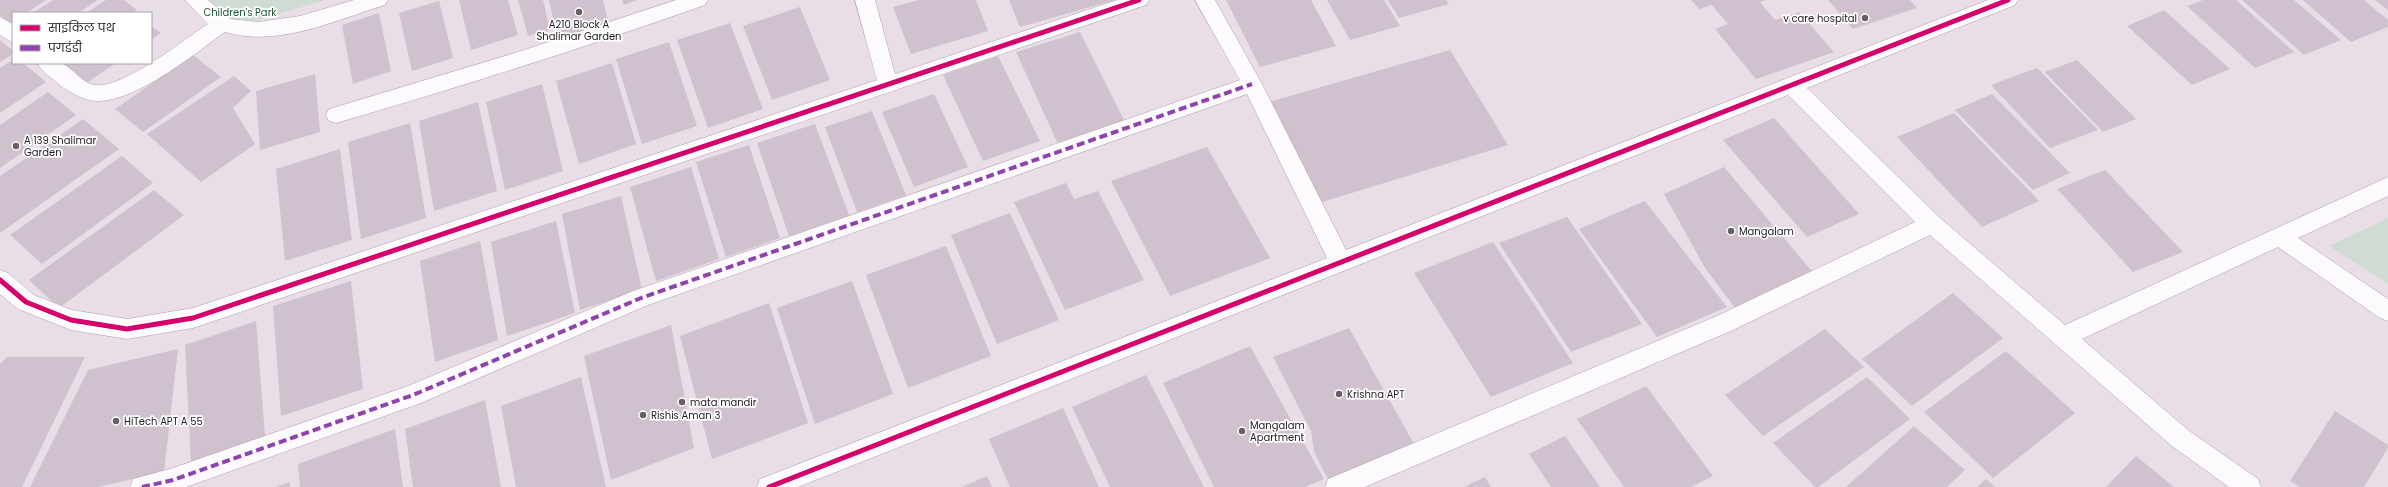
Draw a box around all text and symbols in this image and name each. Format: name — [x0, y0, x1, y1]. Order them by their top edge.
park label: Children's Park — [203, 5, 277, 20]
marker: A210 Block A Shalimar Garden — [574, 7, 584, 17]
place label: v care hospital — [1783, 11, 1857, 26]
legend — [12, 12, 152, 64]
marker: v care hospital — [1860, 13, 1870, 23]
place label: A210 Block A Shalimar Garden — [536, 17, 622, 44]
text: साइकिल पथ — [47, 19, 116, 36]
text: पगडंडी — [47, 39, 83, 56]
place label: A 139 Shalimar Garden — [24, 133, 96, 160]
marker: A 139 Shalimar Garden — [11, 141, 21, 151]
place label: Mangalam — [1739, 224, 1794, 239]
marker: Mangalam — [1726, 226, 1736, 236]
place label: Krishna APT — [1347, 387, 1405, 402]
marker: Krishna APT — [1334, 389, 1344, 399]
place label: mata mandir — [690, 395, 757, 410]
marker: mata mandir — [677, 397, 687, 407]
place label: Rishis Aman 3 — [651, 408, 720, 423]
marker: Rishis Aman 3 — [638, 410, 648, 420]
place label: HiTech APT A 55 — [124, 414, 203, 429]
marker: HiTech APT A 55 — [111, 416, 121, 426]
place label: Mangalam Apartment — [1250, 418, 1305, 445]
marker: Mangalam Apartment — [1237, 426, 1247, 436]

